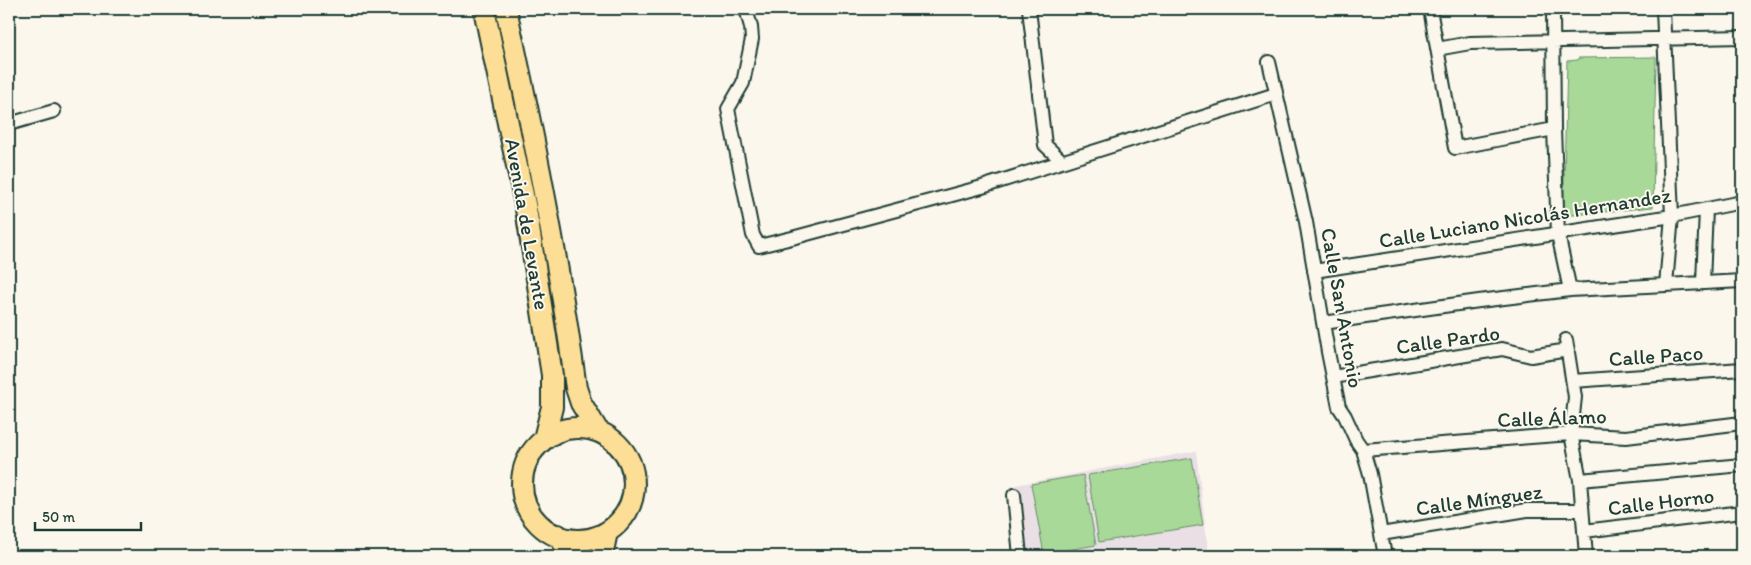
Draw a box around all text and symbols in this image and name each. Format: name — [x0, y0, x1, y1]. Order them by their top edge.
street label: Avenida de Levante — [500, 136, 555, 312]
street label: Calle Luciano Nicolás Hernandez — [1377, 182, 1673, 253]
street label: Calle San Antonio — [1316, 226, 1369, 390]
street label: Calle Pardo — [1394, 320, 1501, 359]
street label: Calle Paco — [1608, 340, 1704, 371]
street label: Calle Álamo — [1497, 403, 1607, 432]
street label: Calle Mínguez — [1414, 478, 1544, 521]
street label: Calle Horno — [1606, 483, 1716, 520]
scale bar — [35, 500, 141, 532]
text: 50 m — [42, 508, 75, 526]

